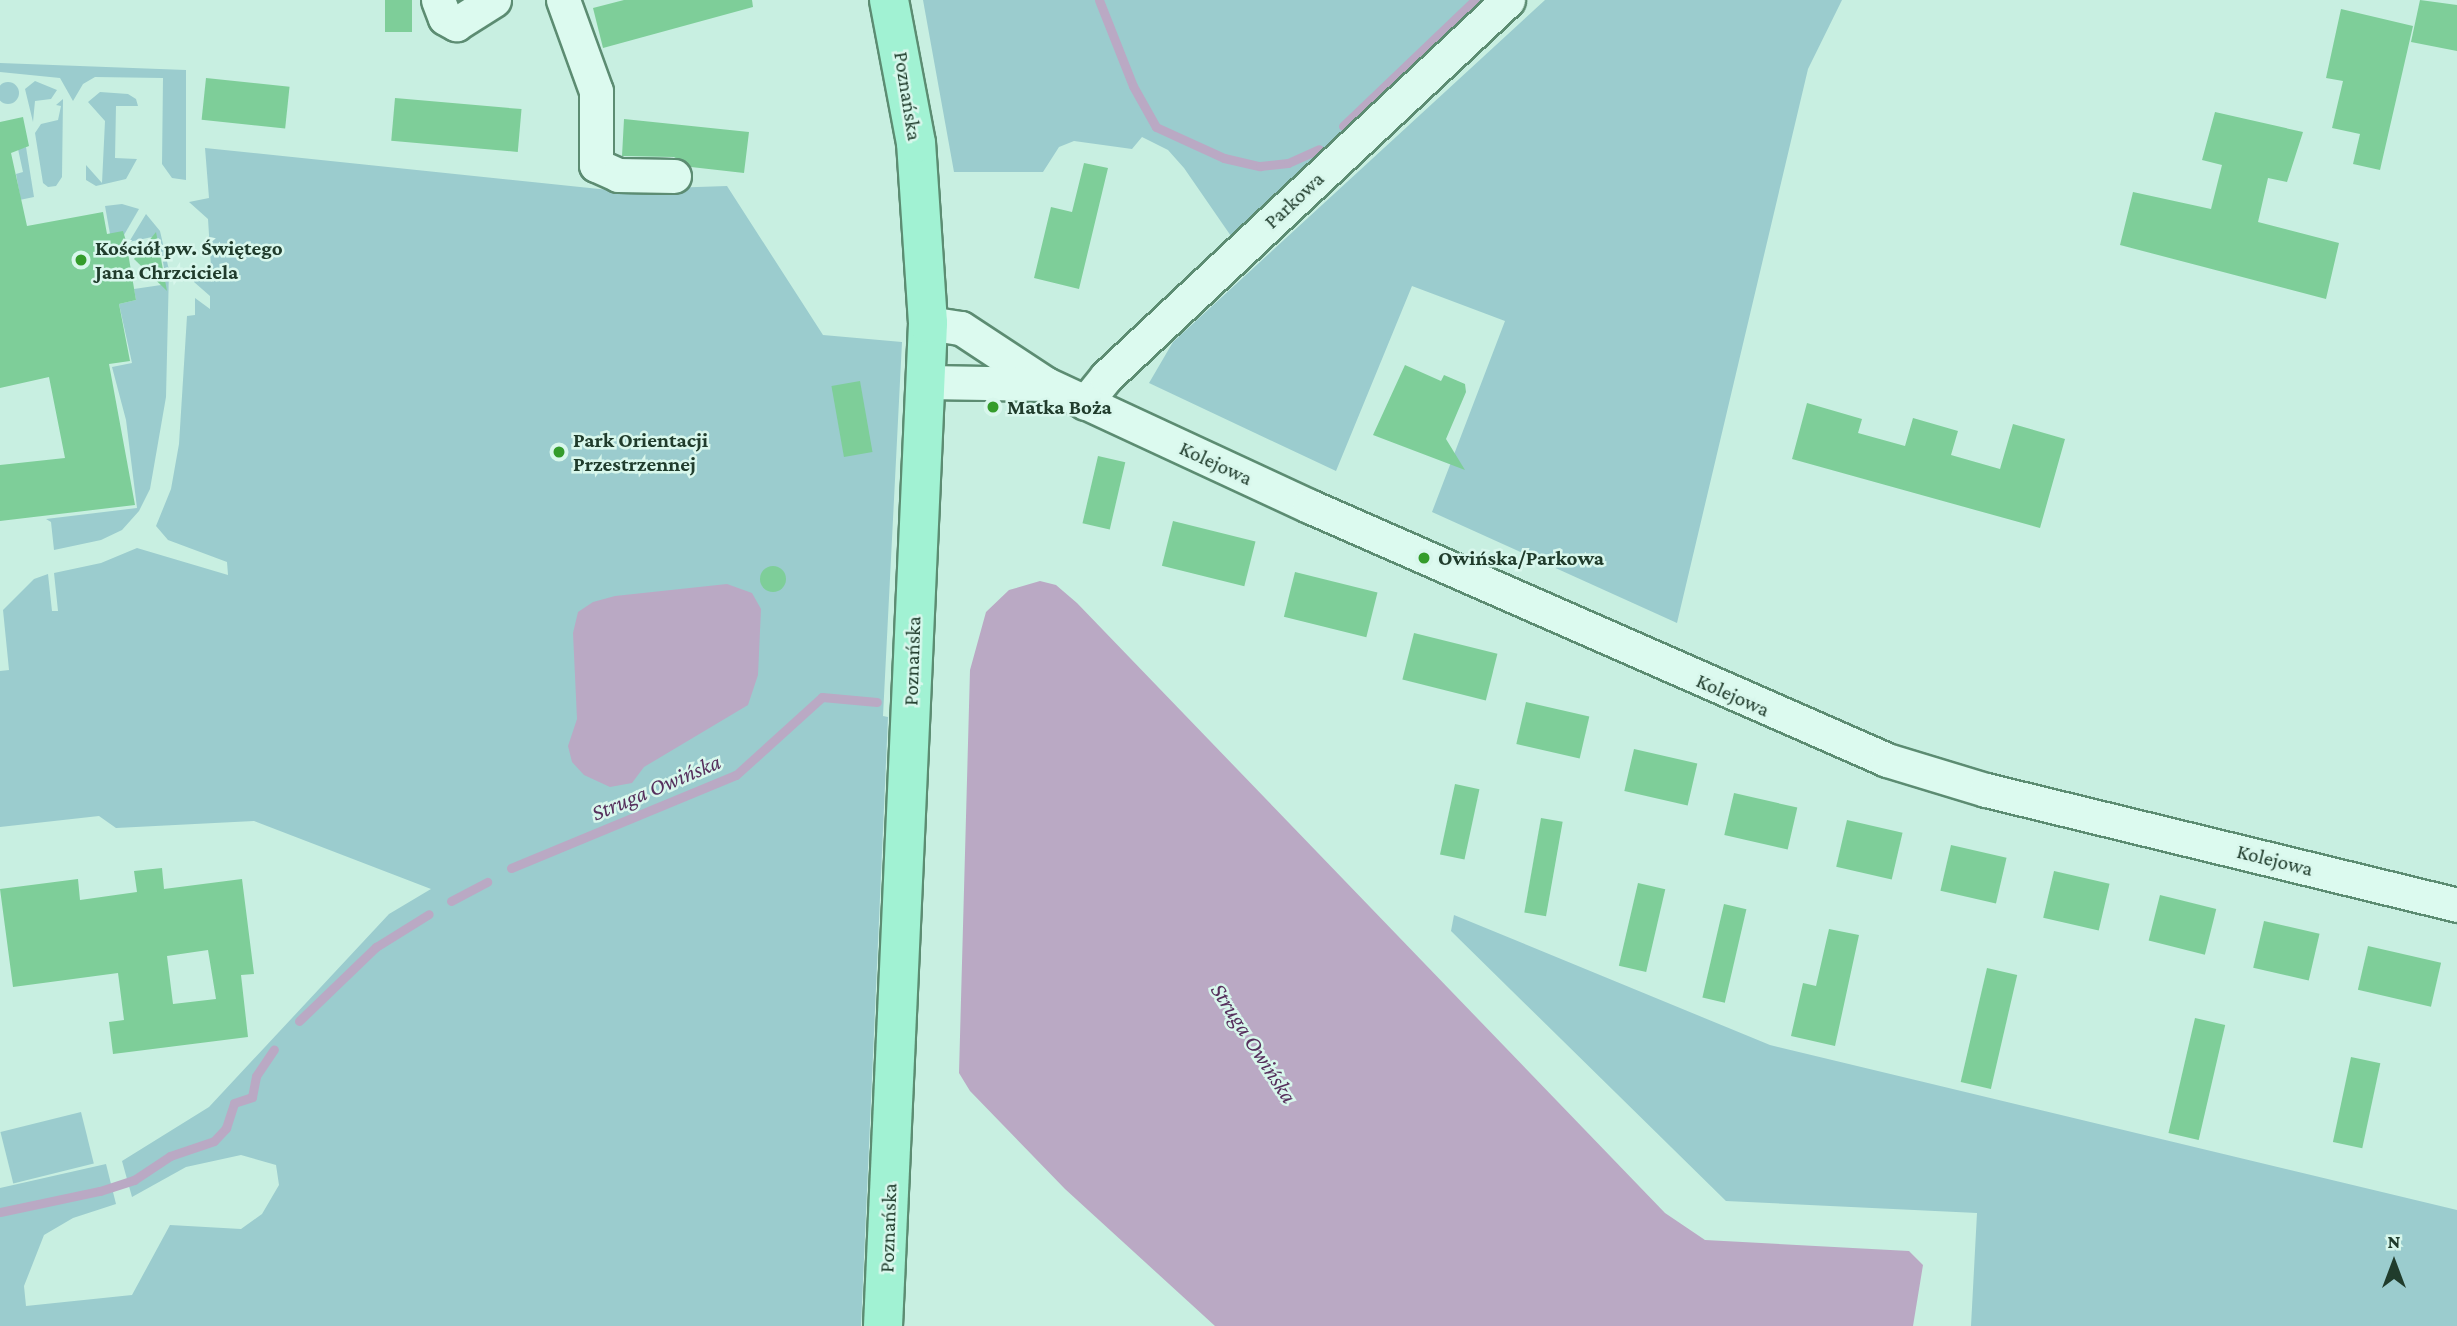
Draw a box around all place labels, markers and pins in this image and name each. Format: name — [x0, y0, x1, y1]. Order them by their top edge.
place label: Kościół pw. Świętego Jana Chrzciciela — [95, 235, 283, 285]
marker: Kościół pw. Świętego Jana Chrzciciela — [73, 252, 89, 268]
place label: Matka Boża — [1007, 394, 1112, 420]
marker: Matka Boża — [985, 399, 1001, 415]
place label: Park Orientacji Przestrzennej — [573, 427, 708, 477]
marker: Park Orientacji Przestrzennej — [551, 444, 567, 460]
place label: Owińska/Parkowa — [1438, 545, 1604, 571]
marker: Owińska/Parkowa — [1416, 550, 1432, 566]

